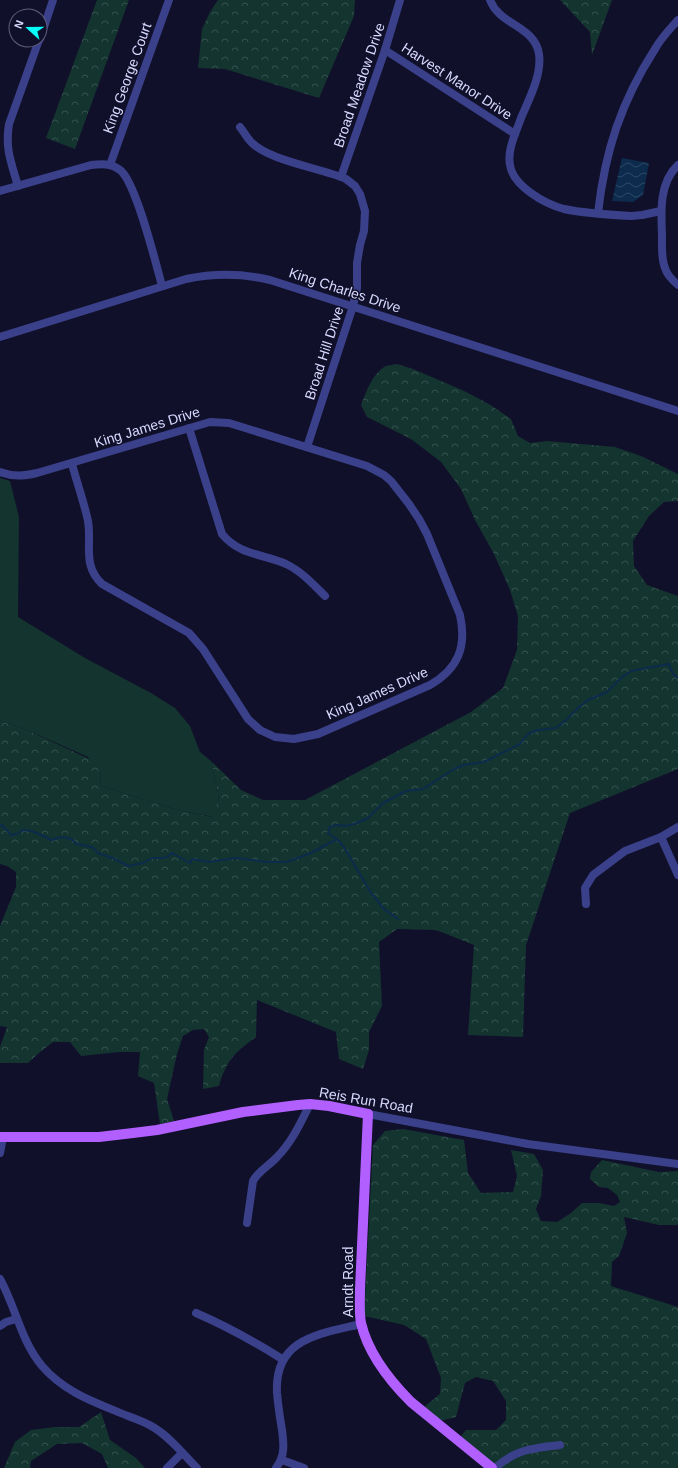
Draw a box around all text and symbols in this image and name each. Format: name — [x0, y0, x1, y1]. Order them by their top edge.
north arrow — [8, 8, 48, 48]
text: N — [12, 19, 26, 30]
street label: King George Court — [100, 20, 155, 136]
street label: Broad Meadow Drive — [330, 20, 388, 149]
street label: Harvest Manor Drive — [399, 39, 515, 123]
street label: King Charles Drive — [287, 264, 403, 316]
street label: Broad Hill Drive — [301, 304, 347, 402]
street label: King James Drive — [92, 403, 202, 451]
street label: King James Drive — [324, 663, 431, 723]
street label: Reis Run Road — [318, 1084, 414, 1116]
street label: Arndt Road — [340, 1247, 356, 1317]

